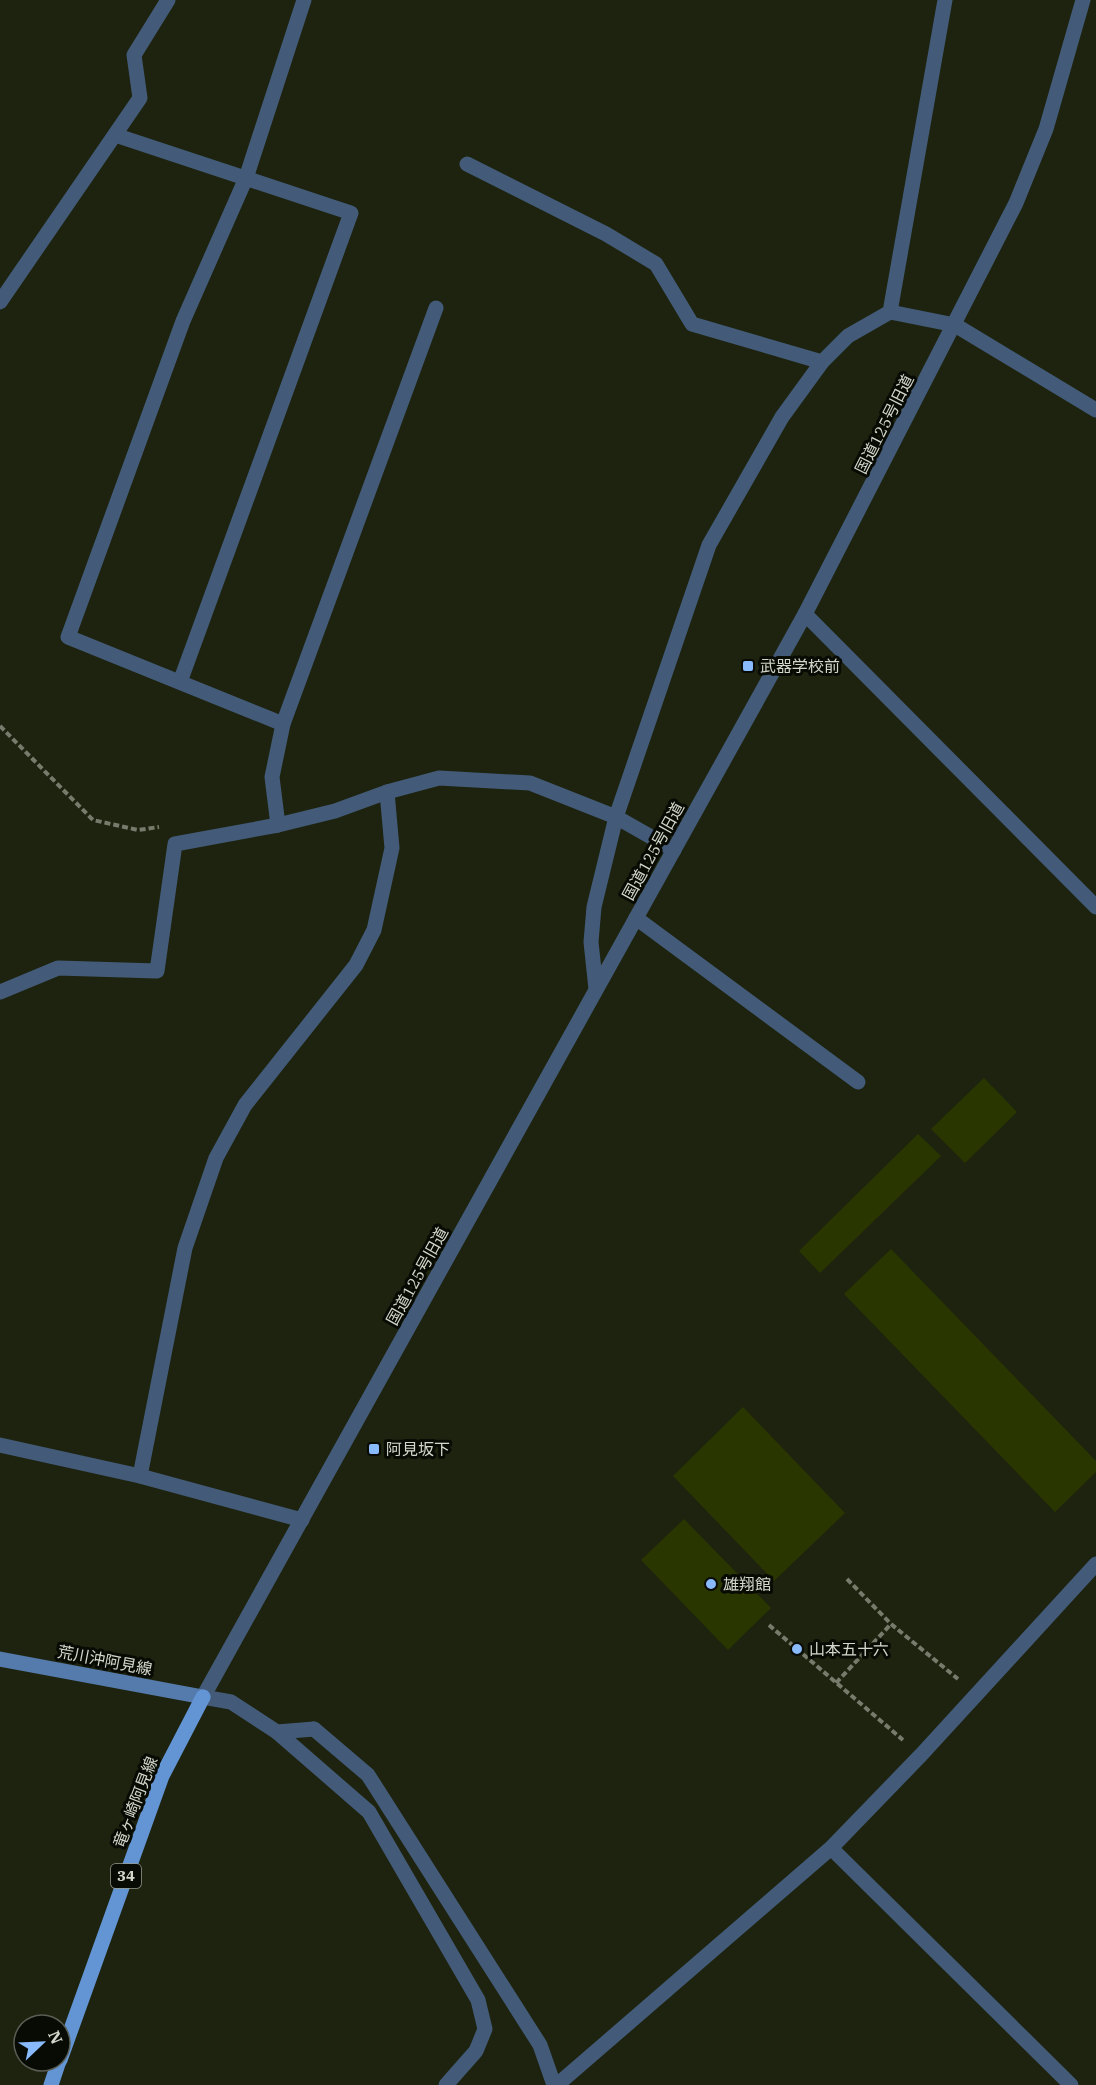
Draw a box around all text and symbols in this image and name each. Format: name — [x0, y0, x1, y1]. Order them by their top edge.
street label: 国道125号旧道 — [850, 371, 918, 477]
place label: 武器学校前 — [760, 656, 840, 676]
marker: 武器学校前 — [741, 659, 755, 673]
street label: 国道125号旧道 — [618, 799, 688, 903]
street label: 国道125号旧道 — [382, 1224, 452, 1328]
place label: 阿見坂下 — [386, 1439, 450, 1459]
marker: 阿見坂下 — [367, 1442, 381, 1456]
place label: 雄翔館 — [723, 1574, 771, 1594]
marker: 雄翔館 — [704, 1577, 718, 1591]
place label: 山本五十六 — [809, 1639, 889, 1659]
street label: 荒川沖阿見線 — [56, 1641, 154, 1679]
marker: 山本五十六 — [790, 1642, 804, 1656]
street label: 竜ヶ崎阿見線 — [108, 1754, 162, 1850]
road number: 34 — [111, 1864, 141, 1888]
north arrow — [12, 2013, 72, 2073]
text: N — [44, 2027, 67, 2047]

